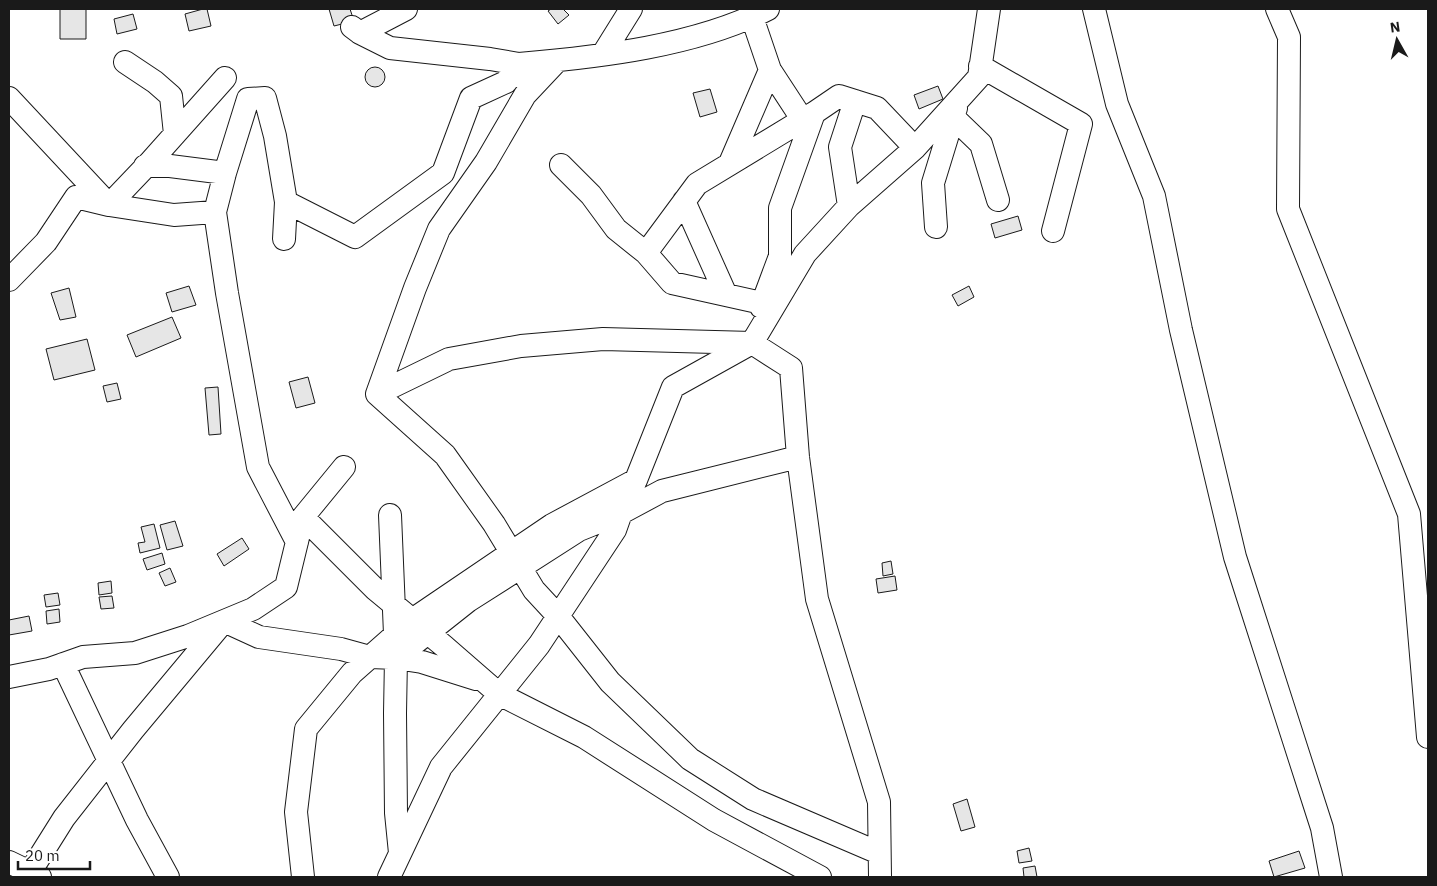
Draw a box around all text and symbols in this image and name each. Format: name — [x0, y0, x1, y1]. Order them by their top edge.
north arrow — [1372, 15, 1422, 65]
text: N — [1389, 18, 1401, 37]
scale bar — [18, 838, 90, 870]
text: 20 m — [25, 846, 60, 865]

